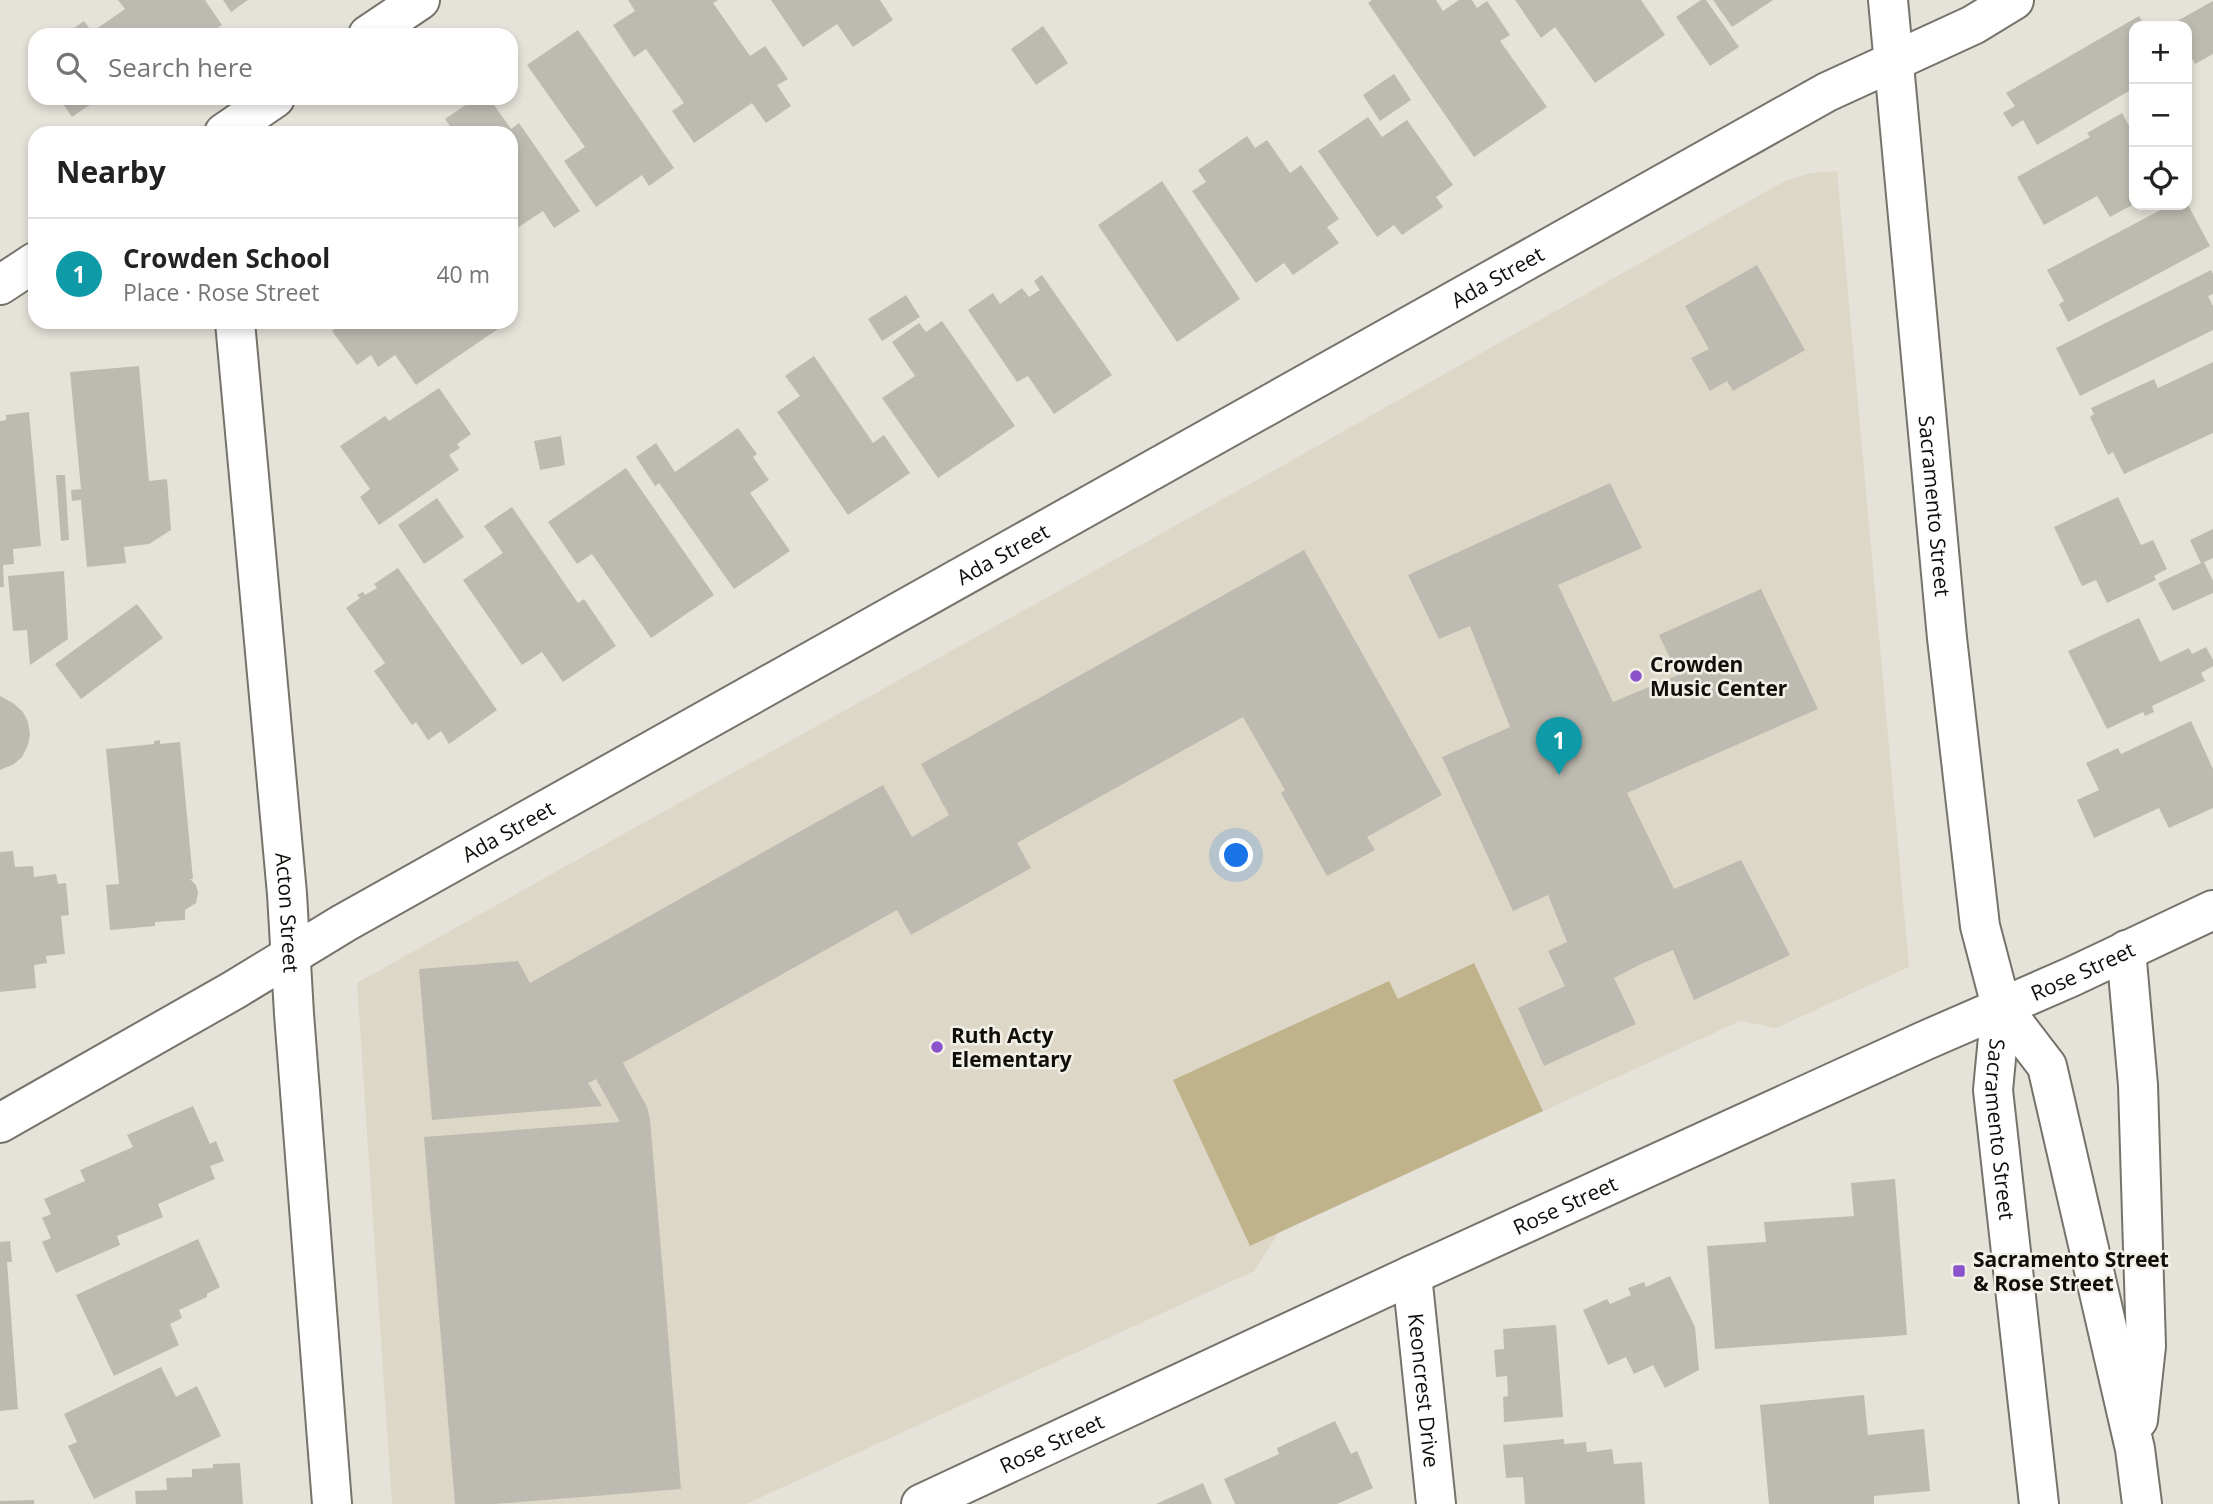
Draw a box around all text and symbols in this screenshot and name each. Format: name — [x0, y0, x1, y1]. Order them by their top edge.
map controls — [2129, 21, 2192, 210]
button: + — [2129, 21, 2192, 84]
search box — [28, 28, 518, 105]
icon: search — [52, 48, 90, 86]
text: Search here — [108, 49, 253, 85]
button: − — [2129, 84, 2192, 147]
button: locate — [2129, 147, 2192, 210]
text: Nearby — [56, 151, 166, 192]
text: Crowden School — [123, 240, 330, 276]
street label: Ada Street — [1446, 240, 1549, 314]
text: 1 — [72, 258, 86, 290]
text: 40 m — [436, 258, 490, 290]
text: Place · Rose Street — [123, 276, 319, 308]
street label: Sacramento Street — [1912, 414, 1957, 598]
street label: Ada Street — [951, 517, 1054, 591]
place label: Crowden Music Center — [1650, 650, 1788, 702]
marker: Crowden Music Center — [1628, 668, 1644, 684]
pin: 1 — [1536, 717, 1582, 775]
street label: Ada Street — [457, 794, 559, 868]
your location — [1219, 838, 1253, 872]
street label: Acton Street — [269, 851, 306, 974]
street label: Rose Street — [2026, 935, 2139, 1007]
place label: Ruth Acty Elementary — [951, 1021, 1072, 1073]
street label: Sacramento Street — [1979, 1038, 2021, 1221]
marker: Ruth Acty Elementary — [929, 1039, 945, 1055]
street label: Rose Street — [1508, 1169, 1622, 1241]
place label: Sacramento Street & Rose Street — [1973, 1245, 2169, 1297]
marker: Sacramento Street & Rose Street — [1951, 1263, 1967, 1279]
street label: Keoncrest Drive — [1402, 1312, 1446, 1469]
street label: Rose Street — [995, 1407, 1108, 1479]

